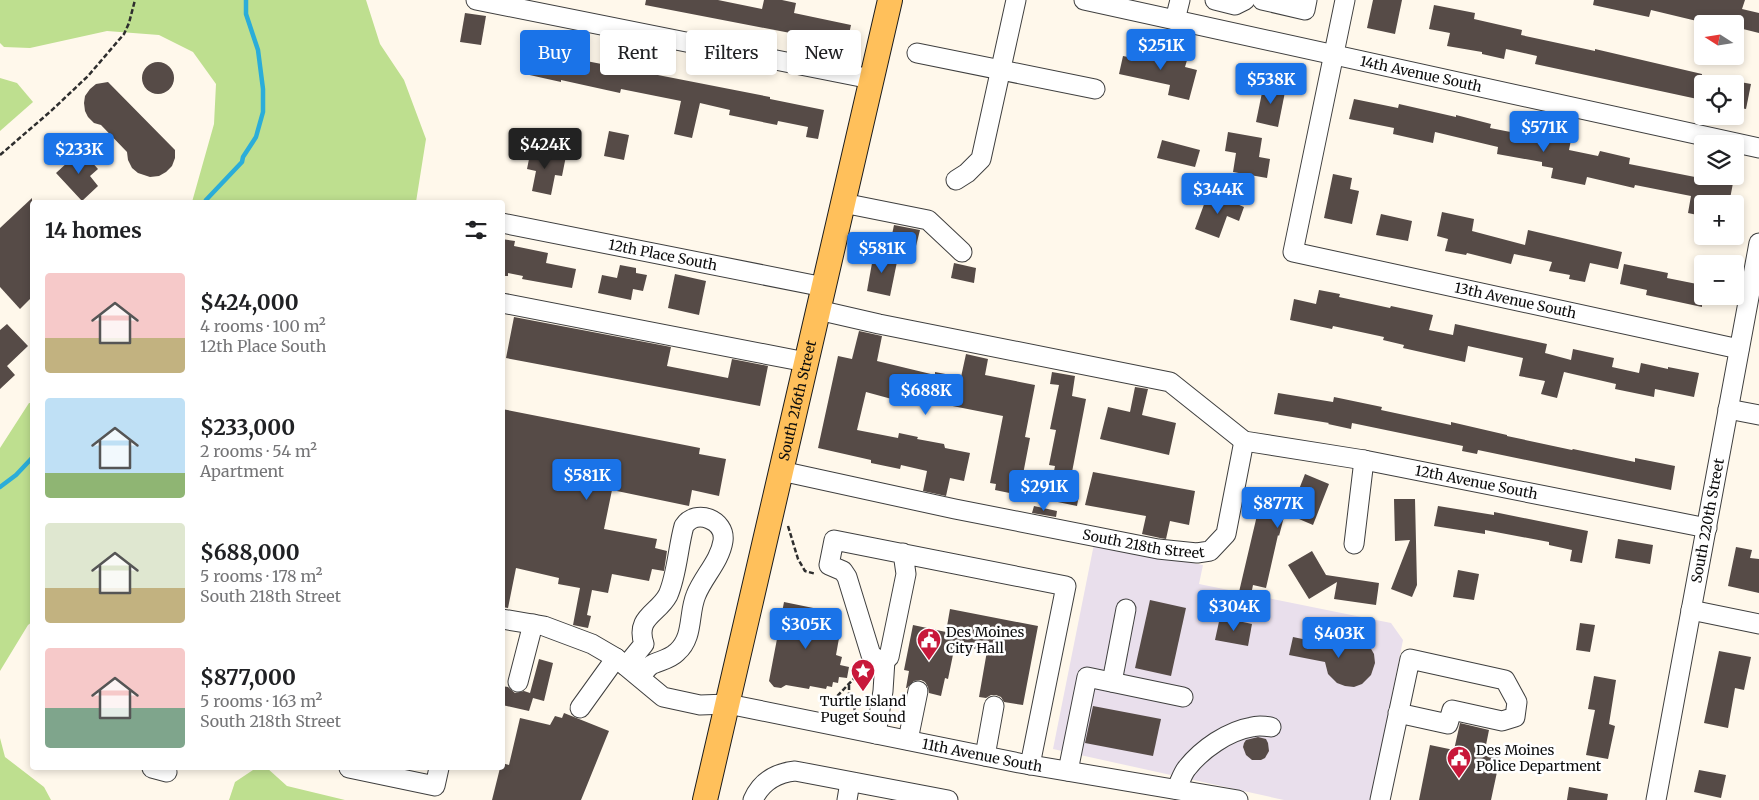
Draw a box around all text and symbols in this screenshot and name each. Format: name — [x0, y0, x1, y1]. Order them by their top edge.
north arrow — [1694, 15, 1744, 65]
map controls — [1694, 15, 1744, 305]
pin: $251K — [1126, 28, 1196, 71]
chip: Buy — [520, 30, 590, 75]
chip: Rent — [600, 30, 676, 75]
chip: Filters — [686, 30, 777, 75]
chip: New — [787, 30, 861, 75]
text: $251K — [1137, 35, 1185, 55]
street label: 14th Avenue South — [1358, 52, 1484, 96]
pin: $538K — [1236, 62, 1306, 105]
text: $538K — [1247, 69, 1295, 89]
button: locate — [1694, 75, 1744, 125]
pin: $571K — [1509, 110, 1579, 153]
text: $571K — [1521, 117, 1567, 137]
pin: $424K — [510, 128, 580, 170]
pin: $233K — [44, 132, 114, 175]
text: $424K — [520, 134, 570, 154]
button: layers — [1694, 135, 1744, 185]
text: $233K — [55, 139, 103, 159]
pin: $344K — [1183, 172, 1253, 215]
text: $344K — [1192, 179, 1244, 199]
button: + — [1694, 195, 1744, 245]
icon: filters — [462, 216, 490, 244]
text: 14 homes — [45, 217, 142, 244]
pin: $581K — [847, 232, 917, 274]
street label: 12th Place South — [607, 235, 719, 275]
text: $581K — [858, 238, 906, 258]
button: − — [1694, 255, 1744, 305]
street label: 13th Avenue South — [1453, 278, 1578, 322]
text: $424,000 — [200, 289, 299, 316]
icon: home — [85, 293, 145, 353]
text: 4 rooms · 100 m² — [200, 316, 326, 336]
text: 12th Place South — [200, 336, 326, 356]
street label: South 216th Street — [775, 338, 820, 463]
pin: $688K — [891, 374, 961, 416]
text: $688K — [900, 380, 952, 400]
text: $233,000 — [200, 414, 295, 441]
icon: home — [85, 418, 145, 478]
text: 2 rooms · 54 m² — [200, 441, 317, 461]
street label: South 220th Street — [1687, 456, 1728, 585]
pin: $581K — [552, 458, 622, 501]
text: Apartment — [200, 461, 284, 481]
street label: 12th Avenue South — [1413, 461, 1539, 503]
text: $581K — [563, 465, 611, 485]
pin: $291K — [1009, 470, 1079, 512]
text: $291K — [1020, 476, 1068, 496]
pin: $877K — [1243, 486, 1313, 529]
text: $877K — [1253, 493, 1303, 513]
street label: South 218th Street — [1081, 525, 1206, 562]
text: $688,000 — [200, 539, 300, 566]
icon: home — [85, 543, 145, 603]
text: 5 rooms · 178 m² — [200, 566, 322, 586]
text: South 218th Street — [200, 586, 341, 606]
pin: $304K — [1199, 590, 1269, 632]
text: $304K — [1208, 596, 1260, 616]
pin: $305K — [771, 608, 841, 650]
text: $305K — [781, 614, 831, 634]
pin: $403K — [1304, 616, 1374, 659]
place label: Des Moines City Hall — [946, 623, 1025, 657]
text: $403K — [1313, 623, 1365, 643]
public building icon: Des Moines City Hall — [916, 627, 942, 661]
place icon: Turtle Island Puget Sound — [850, 658, 876, 692]
text: $877,000 — [200, 664, 296, 691]
icon: home — [85, 668, 145, 728]
text: 5 rooms · 163 m² — [200, 691, 322, 711]
place label: Turtle Island Puget Sound — [820, 692, 907, 726]
text: South 218th Street — [200, 711, 341, 731]
street label: 11th Avenue South — [921, 735, 1044, 776]
place label: Des Moines Police Department — [1476, 741, 1602, 775]
public building icon: Des Moines Police Department — [1446, 745, 1472, 779]

